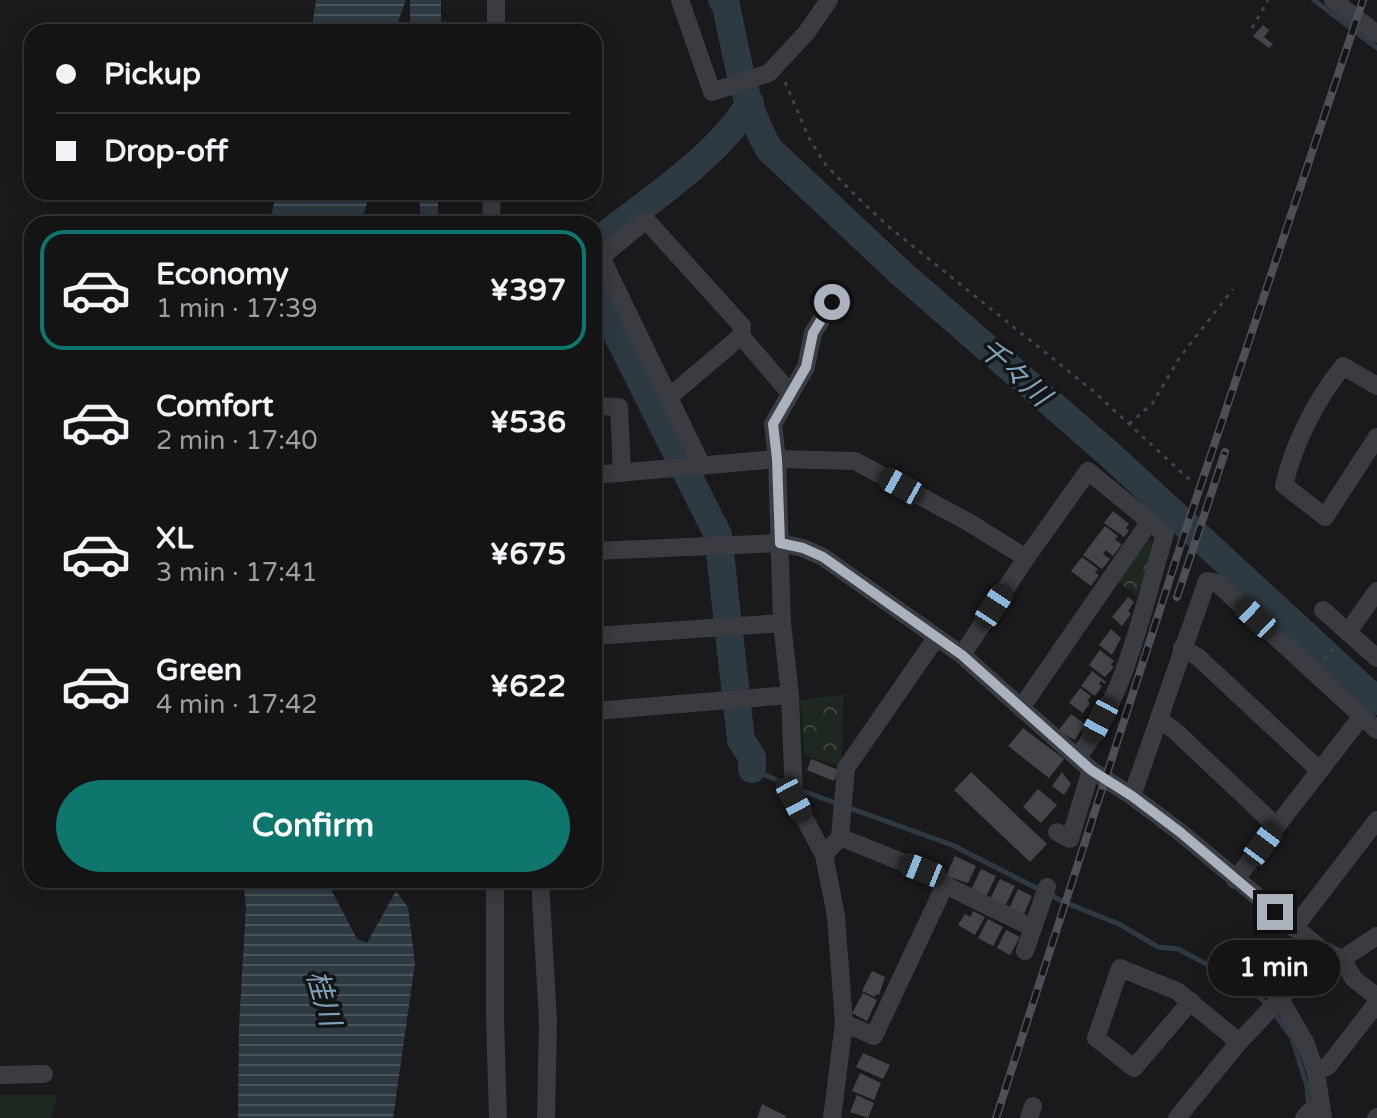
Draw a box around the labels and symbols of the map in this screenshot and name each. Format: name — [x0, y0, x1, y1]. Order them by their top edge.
route start — [814, 284, 850, 320]
water label: 千々川 — [972, 332, 1059, 415]
car — [874, 464, 928, 508]
car — [971, 579, 1017, 633]
car — [1230, 593, 1282, 643]
car — [1078, 693, 1122, 747]
car — [772, 772, 816, 826]
car — [1239, 818, 1287, 870]
car — [895, 850, 949, 890]
route end — [1257, 894, 1293, 930]
callout: 1 min — [1209, 940, 1341, 996]
water label: 桂川 — [299, 967, 348, 1033]

